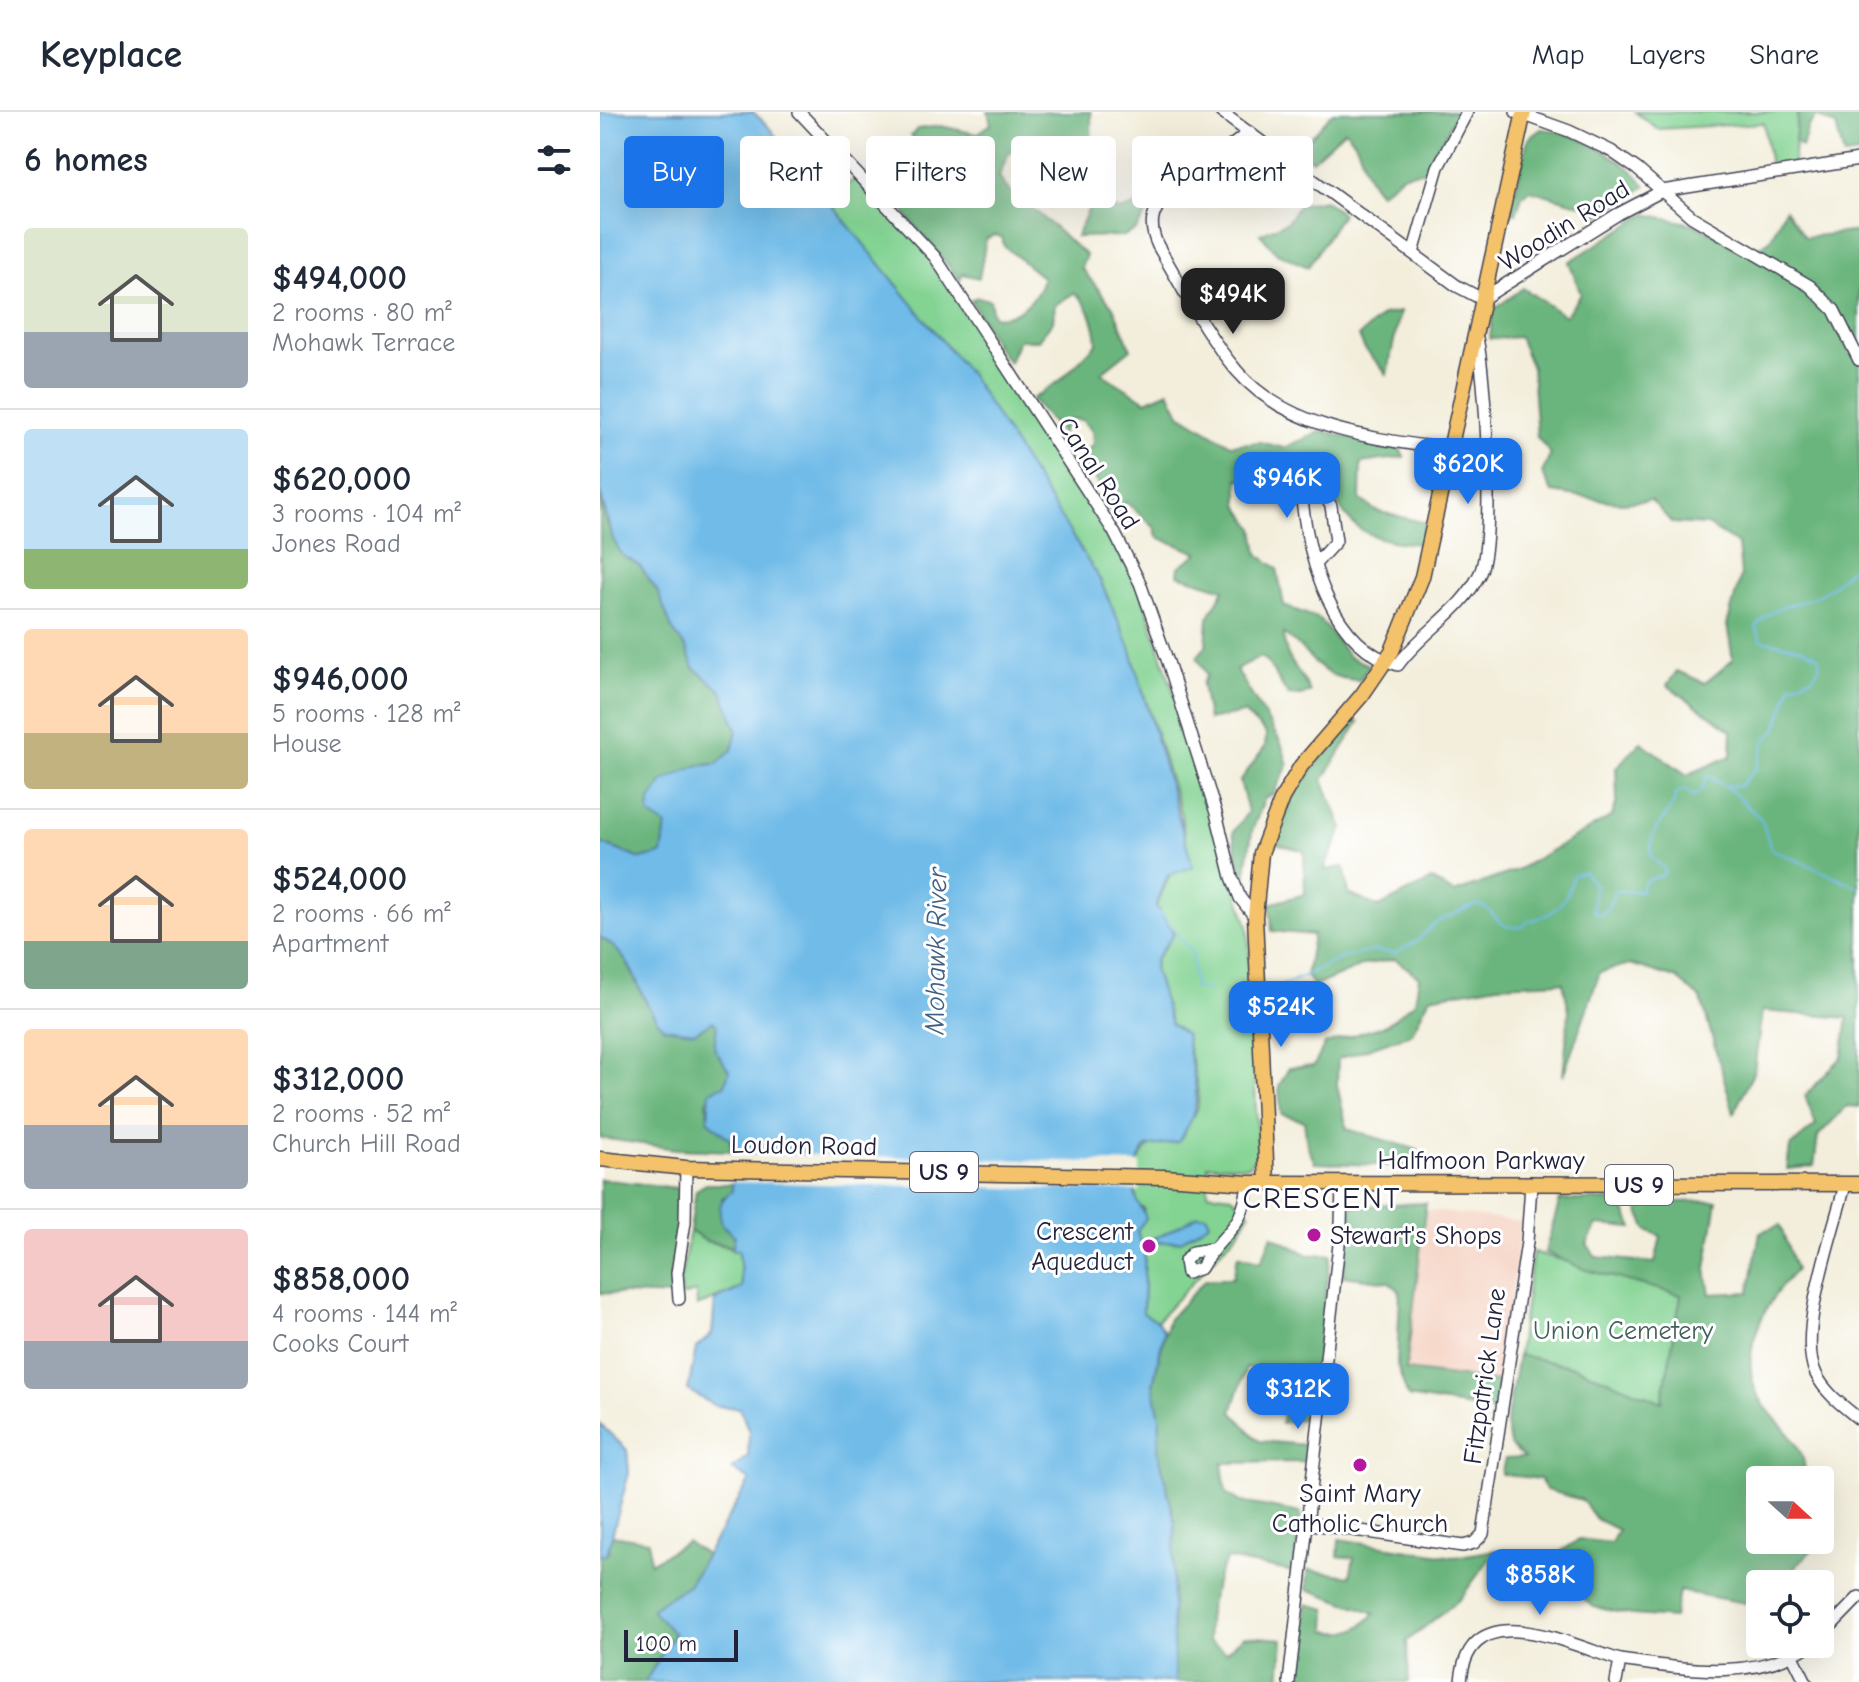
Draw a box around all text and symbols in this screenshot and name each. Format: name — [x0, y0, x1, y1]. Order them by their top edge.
text: Keyplace — [40, 33, 182, 77]
text: Map — [1532, 39, 1585, 71]
text: Layers — [1629, 39, 1705, 71]
text: Share — [1749, 39, 1819, 71]
chip: Buy — [624, 136, 724, 208]
chip: Rent — [740, 136, 850, 208]
chip: Filters — [866, 136, 995, 208]
chip: New — [1011, 136, 1116, 208]
chip: Apartment — [1132, 136, 1313, 208]
icon: filters — [532, 138, 576, 182]
text: 6 homes — [24, 140, 148, 180]
street label: Woodin Road — [1494, 174, 1635, 278]
text: $494,000 — [272, 258, 407, 298]
icon: home — [88, 260, 184, 356]
pin: $494K — [1177, 268, 1289, 336]
text: $494K — [1199, 279, 1267, 309]
text: 2 rooms · 80 m² — [272, 298, 452, 328]
text: Mohawk Terrace — [272, 328, 455, 358]
street label: Canal Road — [1051, 412, 1146, 535]
pin: $620K — [1412, 438, 1524, 506]
text: $620K — [1432, 449, 1504, 479]
pin: $946K — [1231, 452, 1343, 520]
text: $620,000 — [272, 459, 411, 499]
icon: home — [88, 461, 184, 557]
text: $946K — [1252, 463, 1322, 493]
text: 3 rooms · 104 m² — [272, 499, 461, 529]
text: Jones Road — [272, 529, 401, 559]
text: $946,000 — [272, 659, 409, 699]
icon: home — [88, 661, 184, 757]
text: 5 rooms · 128 m² — [272, 699, 460, 729]
text: House — [272, 729, 342, 759]
text: $524,000 — [272, 859, 407, 899]
icon: home — [88, 861, 184, 957]
water label: Mohawk River — [919, 865, 953, 1036]
text: 2 rooms · 66 m² — [272, 899, 451, 929]
text: Apartment — [272, 929, 388, 959]
pin: $524K — [1225, 981, 1337, 1049]
text: $524K — [1247, 992, 1315, 1022]
text: $312,000 — [272, 1059, 404, 1099]
icon: home — [88, 1061, 184, 1157]
text: 2 rooms · 52 m² — [272, 1099, 450, 1129]
text: Church Hill Road — [272, 1129, 461, 1159]
street label: Loudon Road — [731, 1130, 877, 1162]
street label: Halfmoon Parkway — [1377, 1146, 1585, 1176]
road number: US 9 — [910, 1152, 978, 1192]
road number: US 9 — [1605, 1165, 1673, 1205]
district label: CRESCENT — [1243, 1181, 1401, 1216]
place label: Crescent Aqueduct — [1031, 1217, 1135, 1277]
place label: Stewart's Shops — [1330, 1221, 1501, 1251]
marker: Stewart's Shops — [1305, 1226, 1323, 1244]
marker: Crescent Aqueduct — [1140, 1237, 1158, 1255]
text: $858,000 — [272, 1259, 410, 1299]
icon: home — [88, 1261, 184, 1357]
street label: Fitzpatrick Lane — [1458, 1286, 1512, 1466]
text: 4 rooms · 144 m² — [272, 1299, 457, 1329]
park label: Union Cemetery — [1533, 1316, 1713, 1346]
text: Cooks Court — [272, 1329, 408, 1359]
pin: $312K — [1242, 1363, 1354, 1431]
text: $312K — [1265, 1374, 1331, 1404]
marker: Saint Mary Catholic Church — [1351, 1456, 1369, 1474]
north arrow — [1746, 1466, 1834, 1554]
map controls — [1746, 1466, 1834, 1658]
place label: Saint Mary Catholic Church — [1272, 1479, 1448, 1539]
pin: $858K — [1484, 1549, 1596, 1617]
text: $858K — [1505, 1560, 1575, 1590]
button: locate — [1746, 1570, 1834, 1658]
scale bar — [624, 1626, 738, 1662]
text: 100 m — [636, 1631, 697, 1657]

